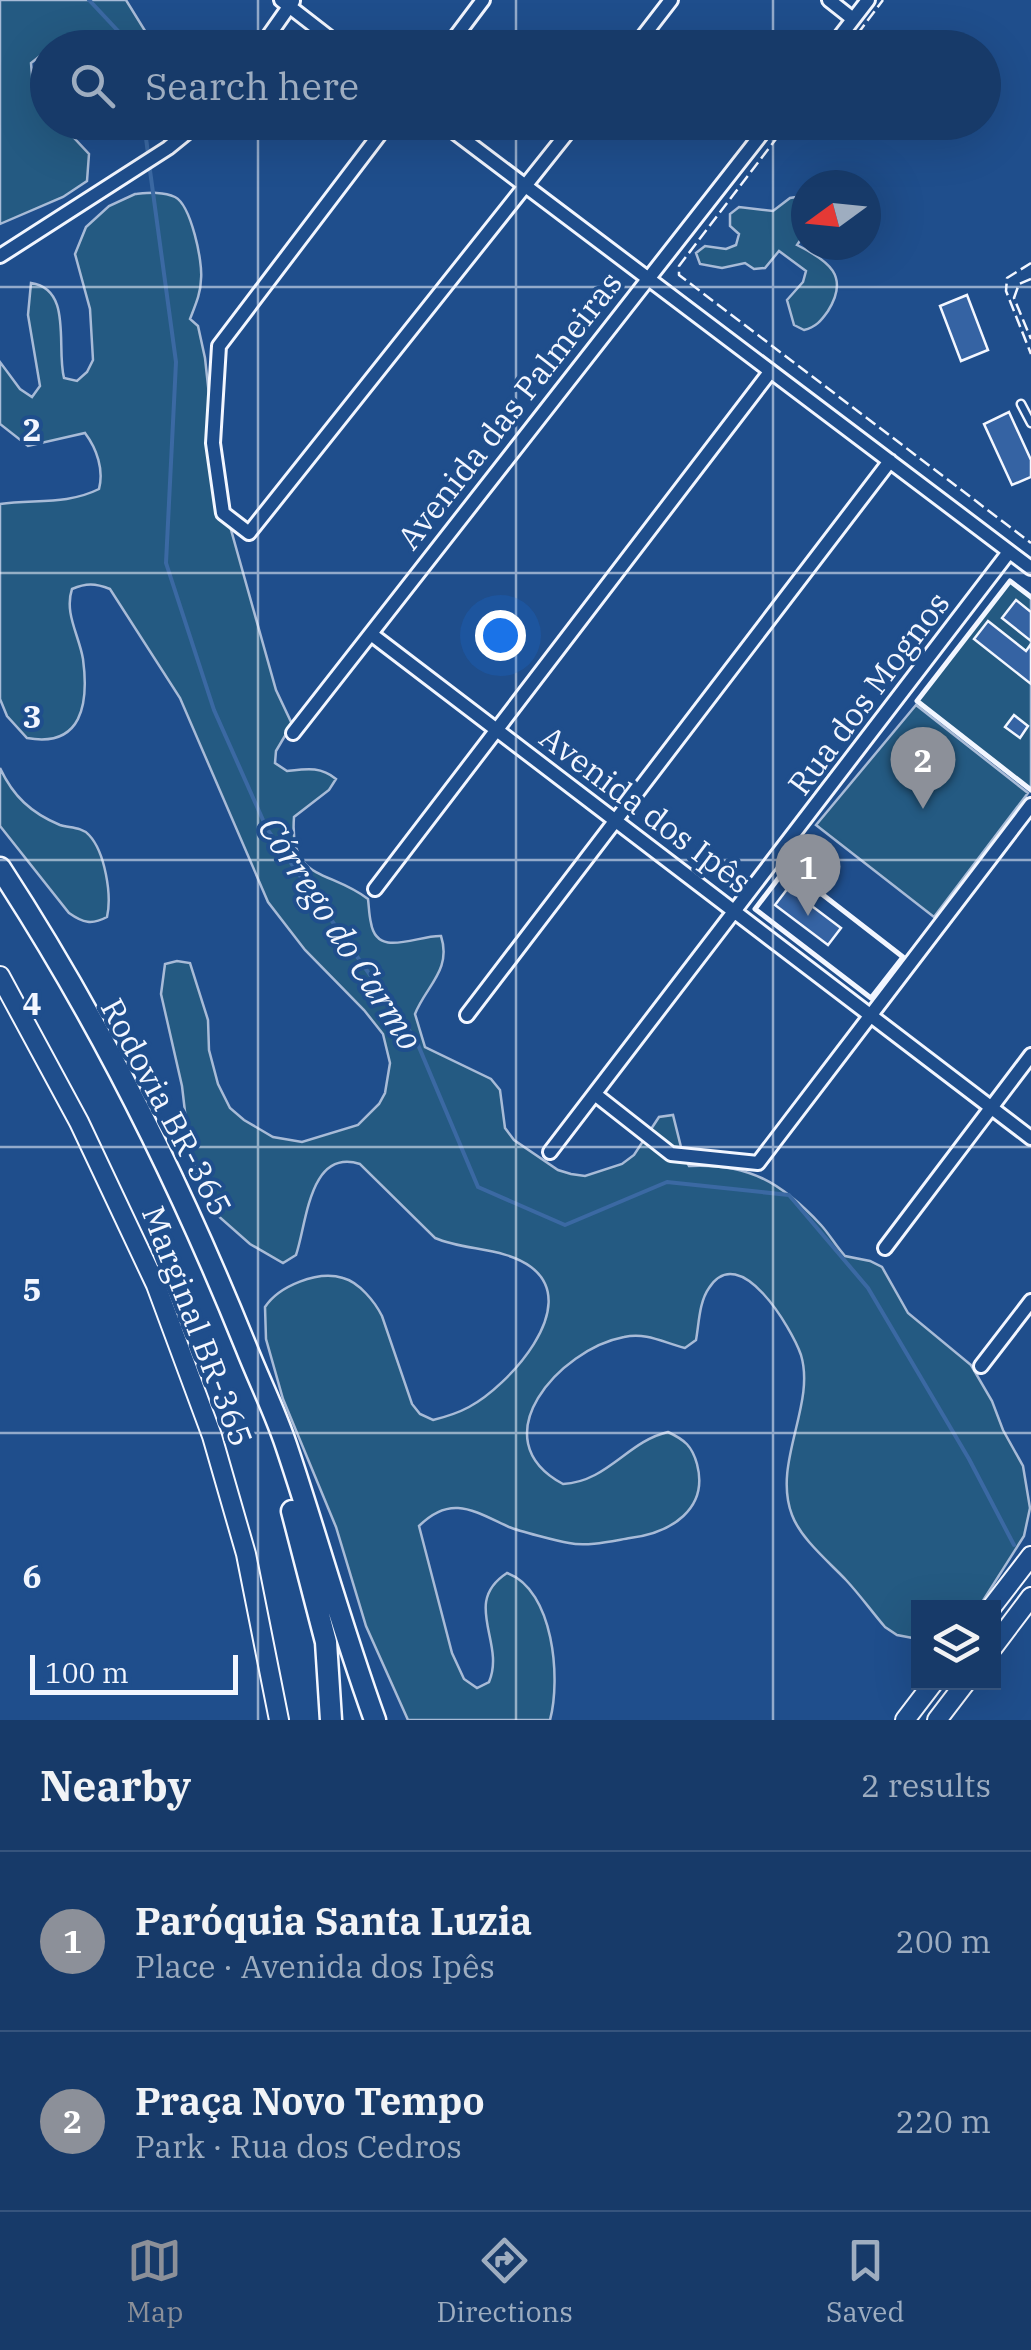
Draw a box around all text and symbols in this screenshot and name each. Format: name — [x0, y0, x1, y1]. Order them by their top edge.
search box — [30, 30, 1001, 140]
icon: search — [65, 58, 120, 113]
text: Search here — [145, 61, 359, 110]
north arrow — [791, 170, 881, 260]
street label: Avenida das Palmeiras — [387, 263, 631, 557]
text: 2 — [22, 408, 42, 450]
street label: Rua dos Mognos — [778, 583, 958, 803]
your location — [475, 610, 526, 661]
text: 3 — [22, 695, 42, 737]
street label: Avenida dos Ipês — [532, 716, 760, 902]
pin: 2 — [890, 726, 956, 809]
water label: Córrego do Carmo — [248, 807, 434, 1059]
pin: 1 — [776, 834, 840, 916]
text: 4 — [22, 982, 42, 1024]
street label: Rodovia BR-365 — [92, 991, 242, 1223]
street label: Marginal BR-365 — [133, 1200, 263, 1452]
text: 5 — [22, 1268, 42, 1310]
text: 6 — [22, 1555, 42, 1597]
map controls — [911, 1600, 1001, 1690]
button: layers — [911, 1600, 1001, 1690]
scale bar — [30, 1650, 238, 1694]
text: 100 m — [45, 1654, 129, 1691]
text: Nearby — [40, 1758, 191, 1813]
text: 2 results — [861, 1764, 991, 1806]
text: Paróquia Santa Luzia — [135, 1896, 532, 1945]
text: 1 — [63, 1920, 82, 1962]
text: 200 m — [895, 1920, 991, 1962]
text: Place · Avenida dos Ipês — [135, 1945, 495, 1987]
text: Praça Novo Tempo — [135, 2076, 485, 2125]
text: 2 — [63, 2100, 82, 2142]
text: 220 m — [895, 2100, 991, 2142]
text: Park · Rua dos Cedros — [135, 2125, 462, 2167]
tab: Map — [127, 2233, 183, 2330]
tab: Directions — [436, 2233, 573, 2330]
tab: Saved — [826, 2233, 904, 2330]

